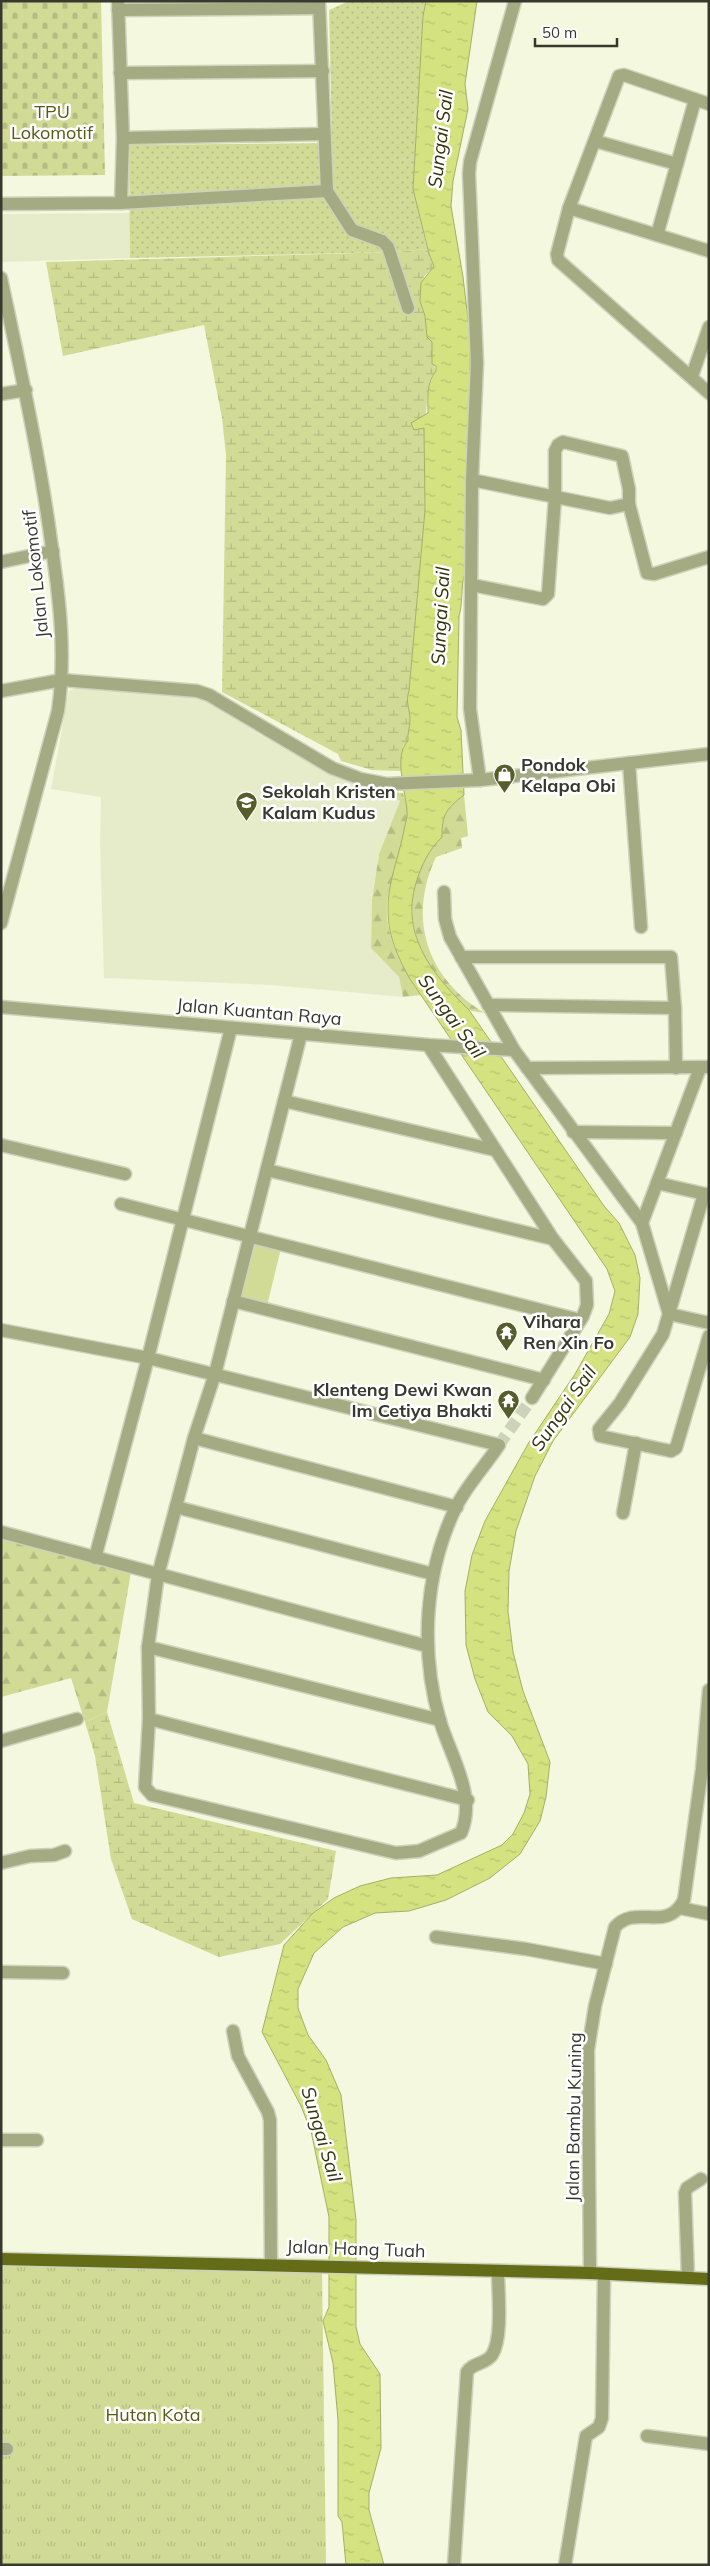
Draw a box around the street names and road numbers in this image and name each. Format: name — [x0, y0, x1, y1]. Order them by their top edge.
street label: Jalan Lokomotif — [17, 508, 54, 639]
street label: Jalan Kuantan Raya — [176, 993, 343, 1030]
street label: Jalan Bambu Kuning — [561, 2032, 586, 2202]
street label: Jalan Hang Tuah — [286, 2235, 426, 2262]

